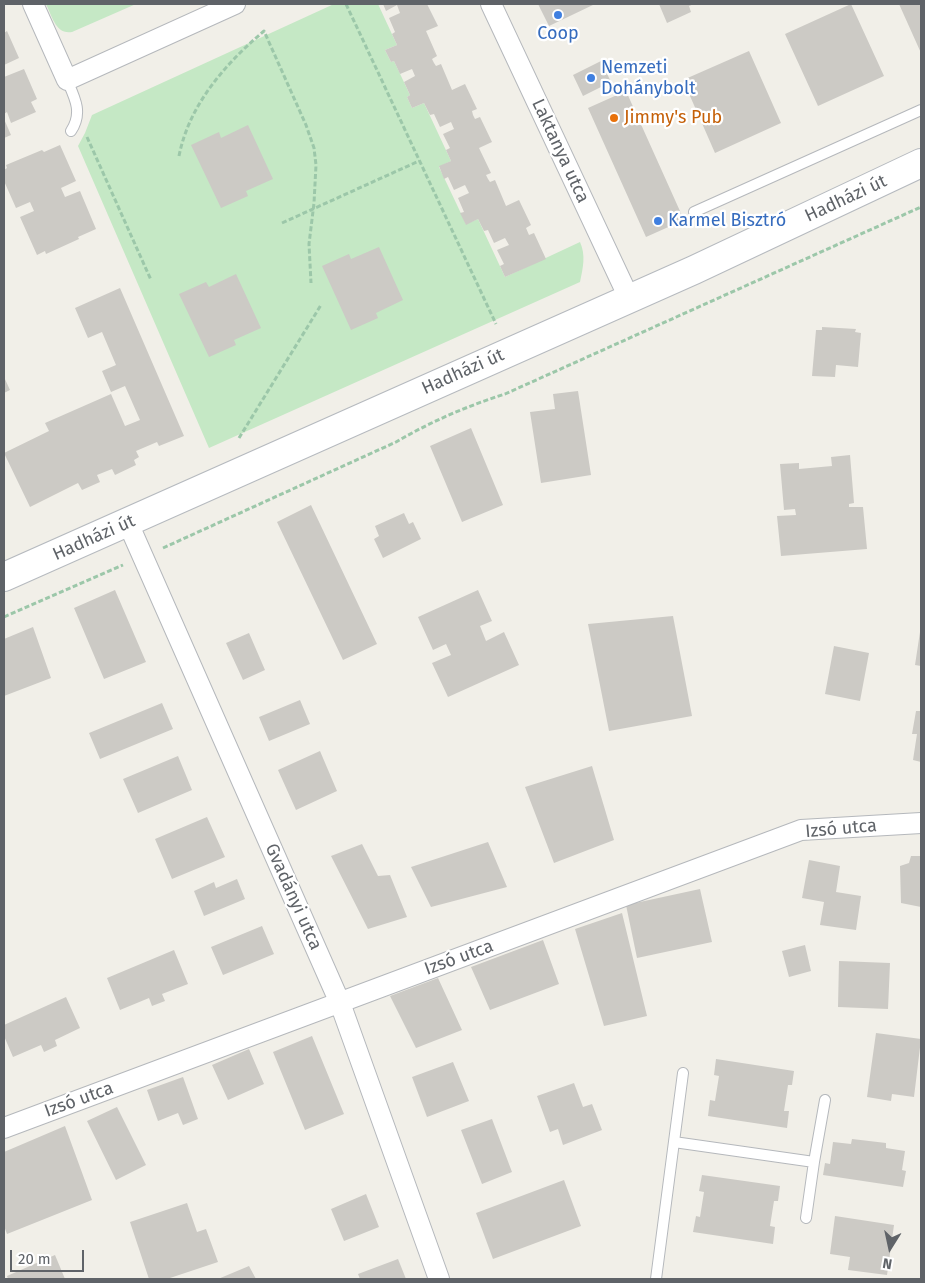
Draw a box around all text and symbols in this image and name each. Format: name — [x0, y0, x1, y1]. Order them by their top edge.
marker: Coop — [552, 9, 564, 21]
place label: Coop — [537, 23, 579, 45]
place label: Nemzeti Dohánybolt — [601, 57, 696, 100]
marker: Nemzeti Dohánybolt — [585, 72, 597, 84]
street label: Laktanya utca — [526, 95, 594, 207]
place label: Jimmy's Pub — [624, 107, 722, 129]
marker: Jimmy's Pub — [608, 112, 620, 124]
street label: Hadházi út — [802, 171, 890, 227]
place label: Karmel Bisztró — [668, 210, 786, 232]
marker: Karmel Bisztró — [652, 215, 664, 227]
street label: Hadházi út — [418, 344, 508, 400]
street label: Hadházi út — [49, 510, 139, 566]
street label: Izsó utca — [804, 815, 878, 843]
street label: Gvadányi utca — [260, 840, 326, 954]
street label: Izsó utca — [422, 936, 496, 980]
street label: Izsó utca — [42, 1078, 116, 1122]
north arrow — [865, 1223, 915, 1273]
scale bar — [12, 1240, 86, 1272]
text: 20 m — [18, 1250, 51, 1268]
text: N — [881, 1254, 893, 1272]

